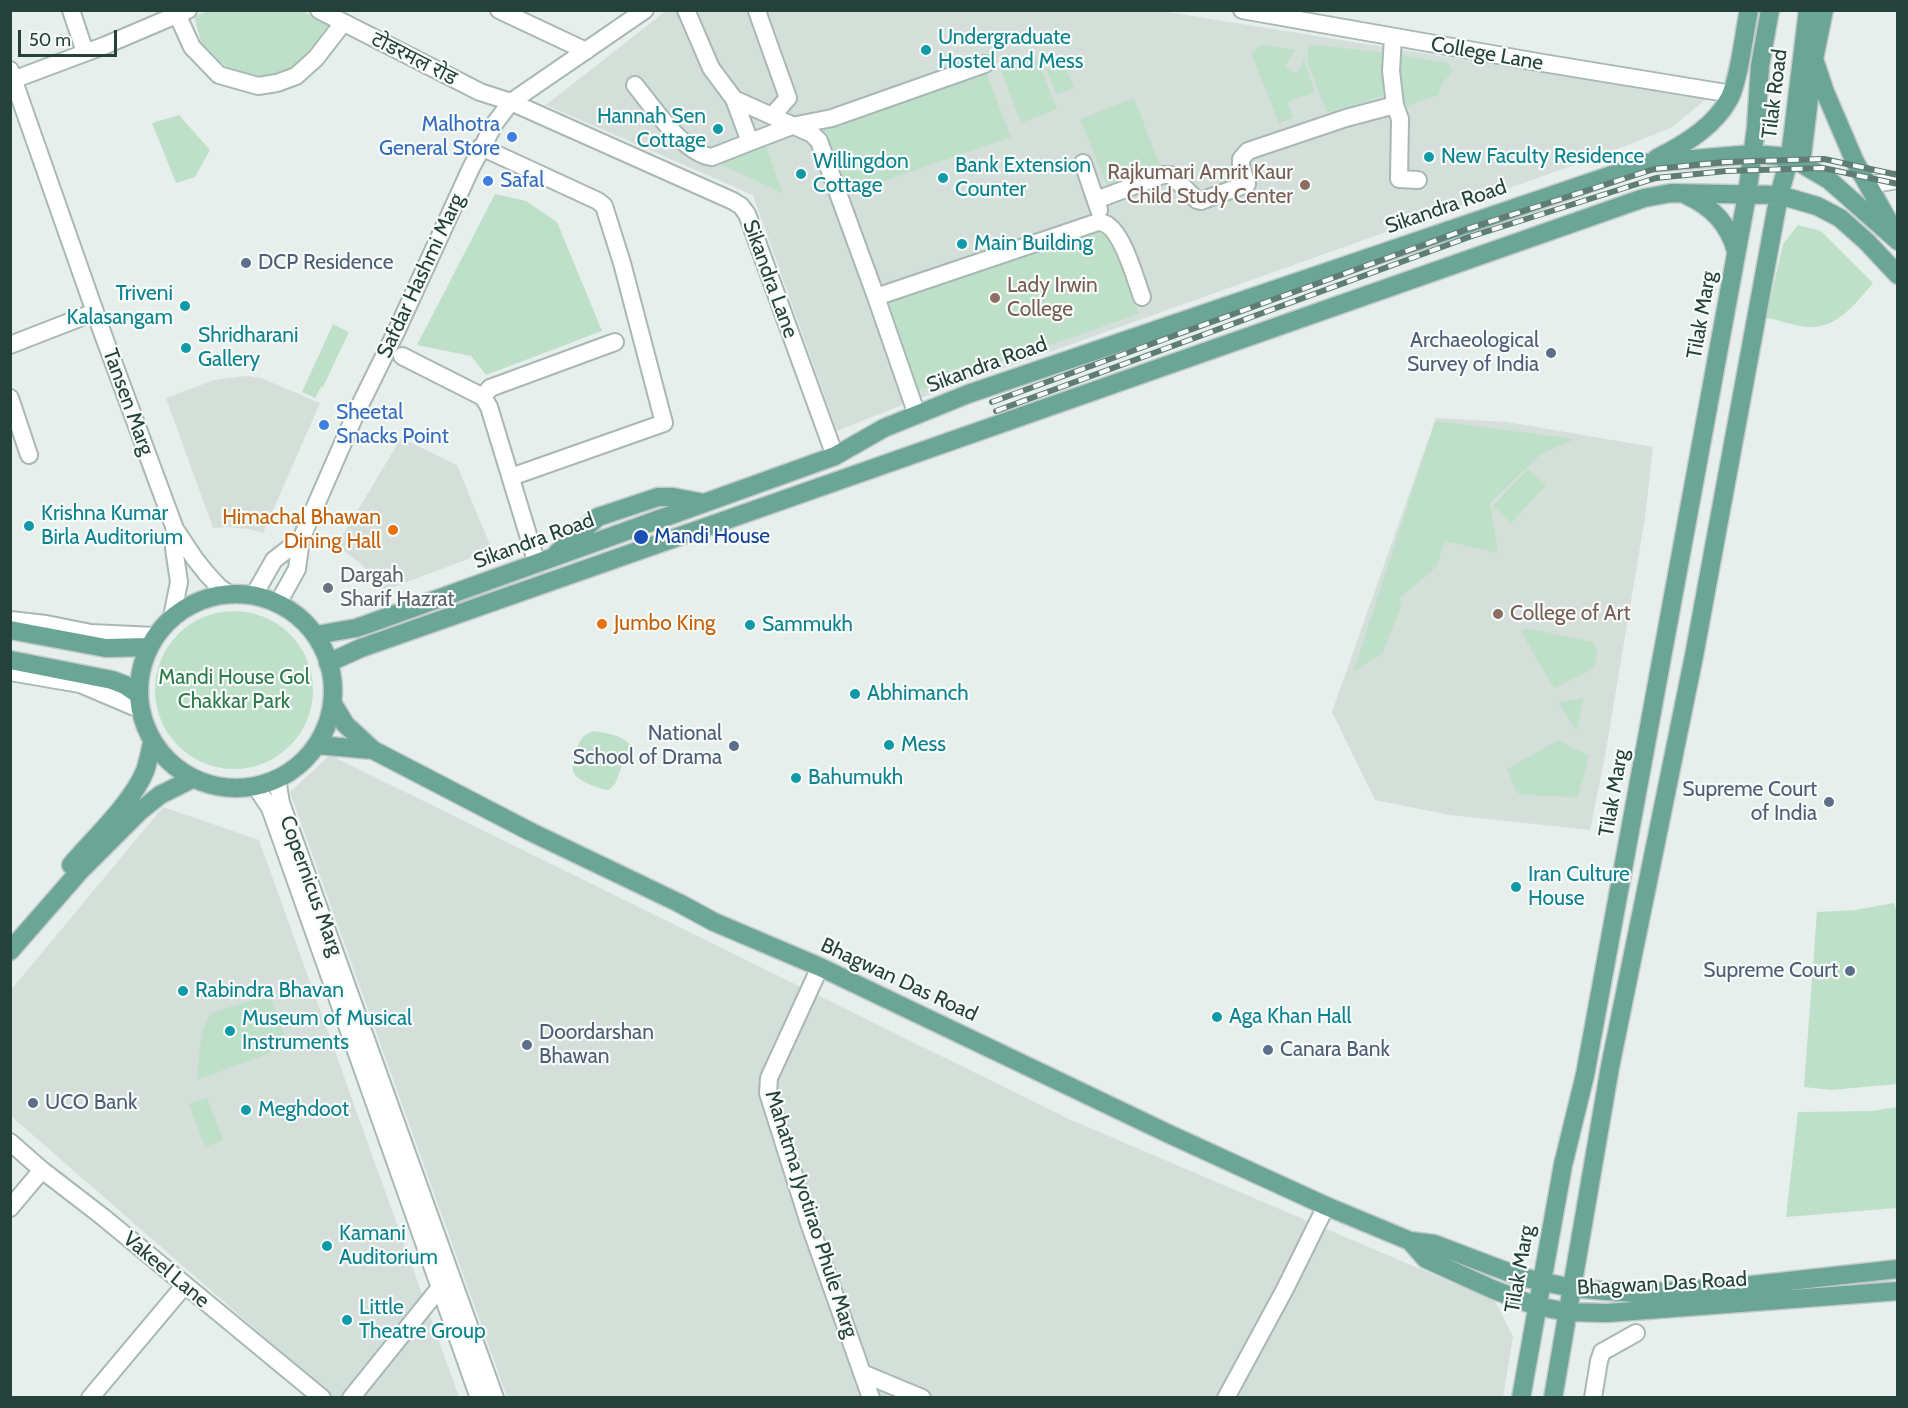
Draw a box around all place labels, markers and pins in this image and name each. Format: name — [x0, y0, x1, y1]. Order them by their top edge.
place label: Undergraduate Hostel and Mess — [938, 25, 1083, 75]
marker: Undergraduate Hostel and Mess — [919, 43, 933, 57]
place label: Hannah Sen Cottage — [597, 104, 706, 154]
place label: Malhotra General Store — [379, 112, 500, 162]
marker: Hannah Sen Cottage — [711, 122, 725, 136]
marker: Malhotra General Store — [505, 130, 519, 144]
place label: New Faculty Residence — [1441, 144, 1644, 170]
place label: Willingdon Cottage — [813, 149, 909, 199]
marker: New Faculty Residence — [1422, 150, 1436, 164]
place label: Bank Extension Counter — [955, 153, 1091, 203]
place label: Rajkumari Amrit Kaur Child Study Center — [1107, 160, 1293, 210]
marker: Willingdon Cottage — [794, 167, 808, 181]
place label: Safal — [500, 168, 544, 194]
marker: Bank Extension Counter — [936, 171, 950, 185]
marker: Safal — [481, 174, 495, 188]
marker: Rajkumari Amrit Kaur Child Study Center — [1298, 178, 1312, 192]
place label: Main Building — [974, 231, 1093, 257]
marker: Main Building — [955, 237, 969, 251]
place label: DCP Residence — [258, 250, 393, 276]
marker: DCP Residence — [239, 256, 253, 270]
place label: Lady Irwin College — [1007, 273, 1098, 323]
place label: Triveni Kalasangam — [67, 281, 173, 331]
marker: Lady Irwin College — [988, 291, 1002, 305]
marker: Triveni Kalasangam — [178, 299, 192, 313]
place label: Shridharani Gallery — [198, 323, 298, 373]
place label: Archaeological Survey of India — [1407, 328, 1539, 378]
marker: Shridharani Gallery — [179, 341, 193, 355]
marker: Archaeological Survey of India — [1544, 346, 1558, 360]
place label: Sheetal Snacks Point — [336, 400, 449, 450]
marker: Sheetal Snacks Point — [317, 418, 331, 432]
place label: Krishna Kumar Birla Auditorium — [41, 501, 183, 551]
place label: Himachal Bhawan Dining Hall — [222, 505, 381, 555]
marker: Krishna Kumar Birla Auditorium — [22, 519, 36, 533]
marker: Himachal Bhawan Dining Hall — [386, 523, 400, 537]
place label: Mandi House — [654, 524, 770, 550]
marker: Mandi House — [632, 528, 650, 546]
place label: Dargah Sharif Hazrat — [340, 563, 454, 613]
marker: Dargah Sharif Hazrat — [321, 581, 335, 595]
place label: College of Art — [1510, 601, 1630, 627]
marker: College of Art — [1491, 607, 1505, 621]
place label: Jumbo King — [614, 611, 716, 637]
place label: Sammukh — [762, 612, 853, 638]
marker: Jumbo King — [595, 617, 609, 631]
marker: Sammukh — [743, 618, 757, 632]
place label: Abhimanch — [867, 681, 969, 707]
marker: Abhimanch — [848, 687, 862, 701]
place label: National School of Drama — [573, 721, 722, 771]
place label: Mess — [901, 732, 946, 758]
marker: Mess — [882, 738, 896, 752]
marker: National School of Drama — [727, 739, 741, 753]
place label: Bahumukh — [808, 765, 903, 791]
marker: Bahumukh — [789, 771, 803, 785]
place label: Supreme Court of India — [1682, 777, 1817, 827]
marker: Supreme Court of India — [1822, 795, 1836, 809]
place label: Iran Culture House — [1528, 862, 1630, 912]
marker: Iran Culture House — [1509, 880, 1523, 894]
place label: Supreme Court — [1703, 958, 1838, 984]
marker: Supreme Court — [1843, 964, 1857, 978]
place label: Rabindra Bhavan — [195, 978, 344, 1004]
marker: Rabindra Bhavan — [176, 984, 190, 998]
place label: Aga Khan Hall — [1229, 1004, 1351, 1030]
place label: Museum of Musical Instruments — [242, 1006, 412, 1056]
marker: Aga Khan Hall — [1210, 1010, 1224, 1024]
place label: Doordarshan Bhawan — [539, 1020, 654, 1070]
marker: Museum of Musical Instruments — [223, 1024, 237, 1038]
place label: Canara Bank — [1280, 1037, 1390, 1063]
marker: Doordarshan Bhawan — [520, 1038, 534, 1052]
marker: Canara Bank — [1261, 1043, 1275, 1057]
place label: UCO Bank — [45, 1090, 138, 1116]
marker: UCO Bank — [26, 1096, 40, 1110]
place label: Meghdoot — [258, 1097, 349, 1123]
marker: Meghdoot — [239, 1103, 253, 1117]
place label: Kamani Auditorium — [339, 1221, 438, 1271]
marker: Kamani Auditorium — [320, 1239, 334, 1253]
place label: Little Theatre Group — [359, 1295, 486, 1345]
marker: Little Theatre Group — [340, 1313, 354, 1327]

